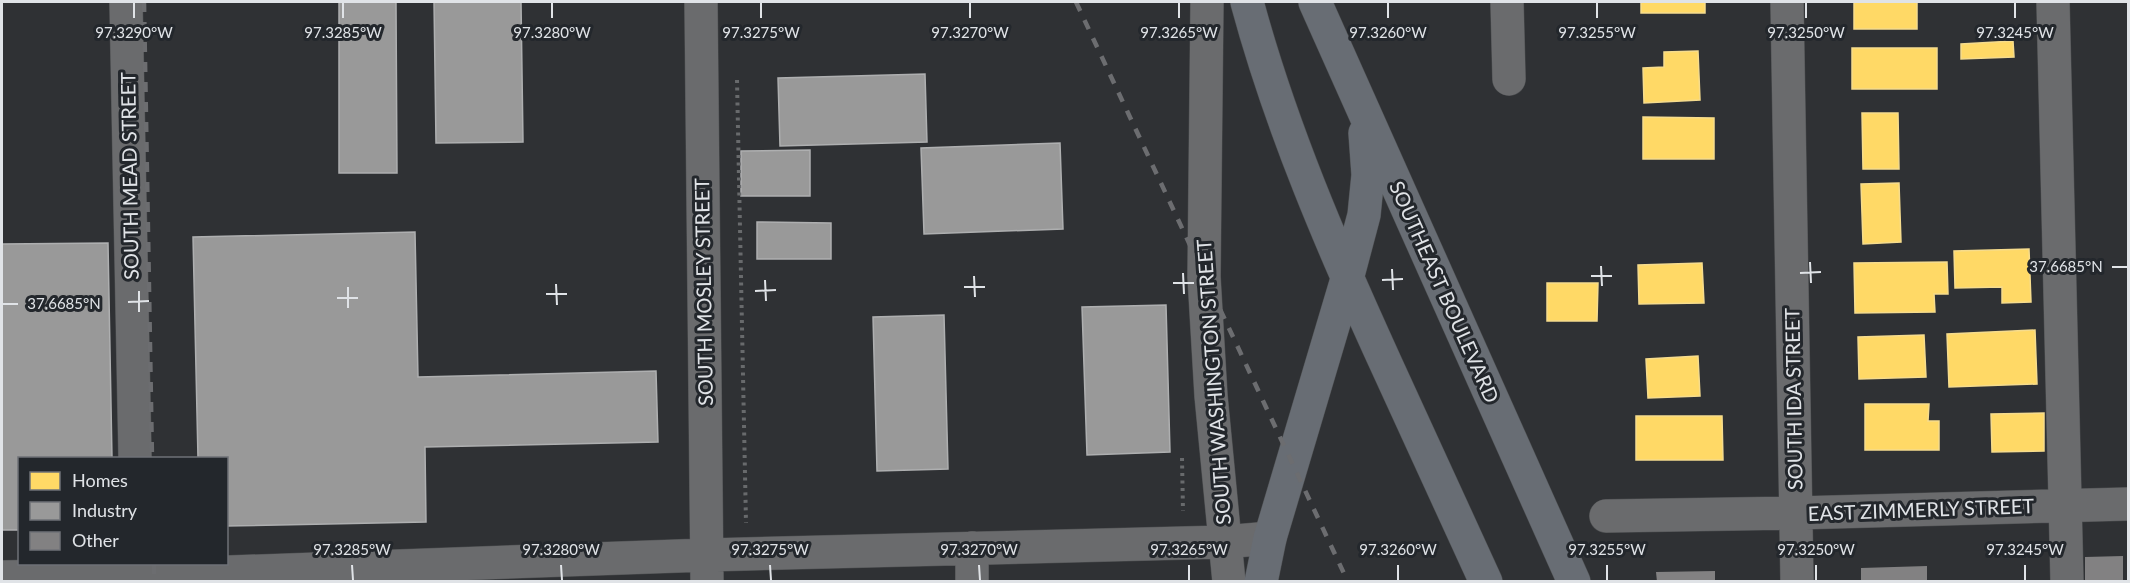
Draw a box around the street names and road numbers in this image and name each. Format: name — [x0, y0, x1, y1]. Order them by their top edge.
street label: SOUTH MEAD STREET — [115, 72, 143, 280]
street label: SOUTHEAST BOULEVARD — [1385, 177, 1505, 406]
street label: SOUTH MOSLEY STREET — [689, 178, 717, 406]
street label: SOUTH WASHINGTON STREET — [1191, 238, 1235, 526]
street label: SOUTH IDA STREET — [1779, 307, 1807, 490]
street label: EAST ZIMMERLY STREET — [1807, 493, 2035, 525]

